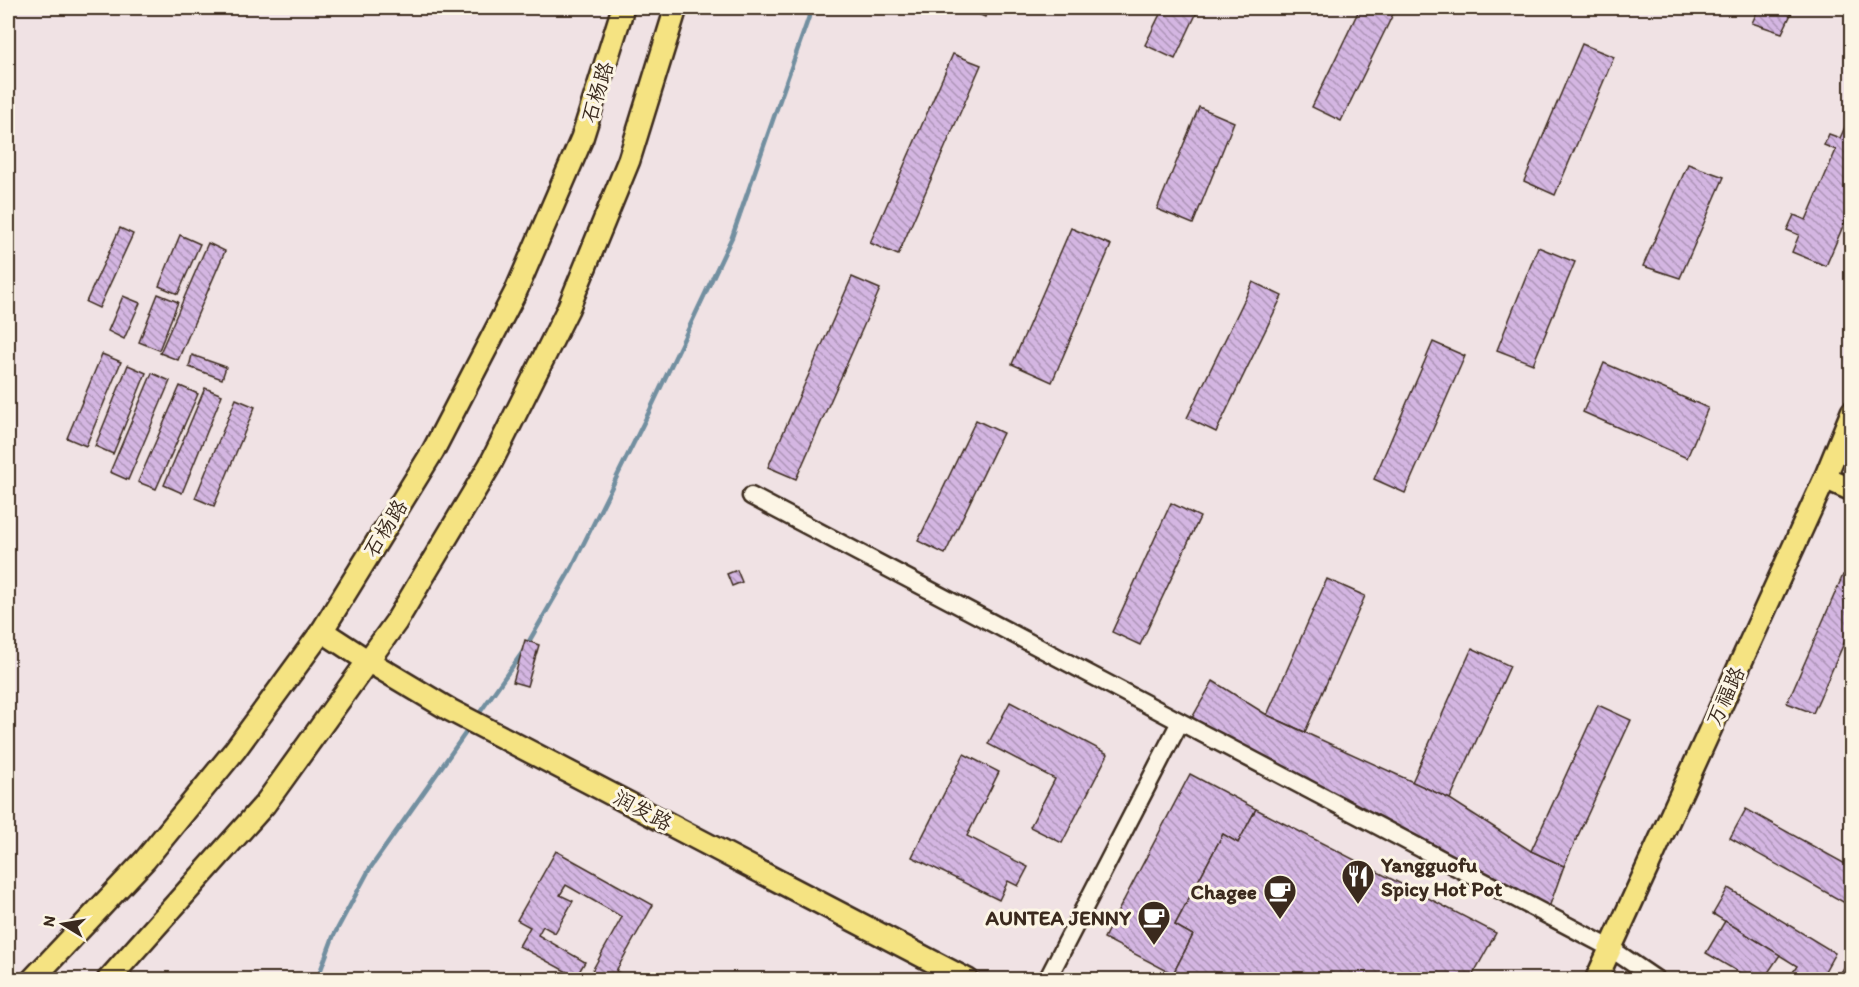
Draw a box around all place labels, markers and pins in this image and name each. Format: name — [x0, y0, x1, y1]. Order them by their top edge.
place label: Yangguofu Spicy Hot Pot — [1380, 852, 1502, 902]
restaurant icon: Yangguofu Spicy Hot Pot — [1340, 858, 1376, 905]
cafe icon: Chagee — [1262, 873, 1298, 920]
place label: Chagee — [1190, 879, 1257, 905]
cafe icon: AUNTEA JENNY — [1136, 899, 1172, 946]
place label: AUNTEA JENNY — [985, 905, 1132, 930]

